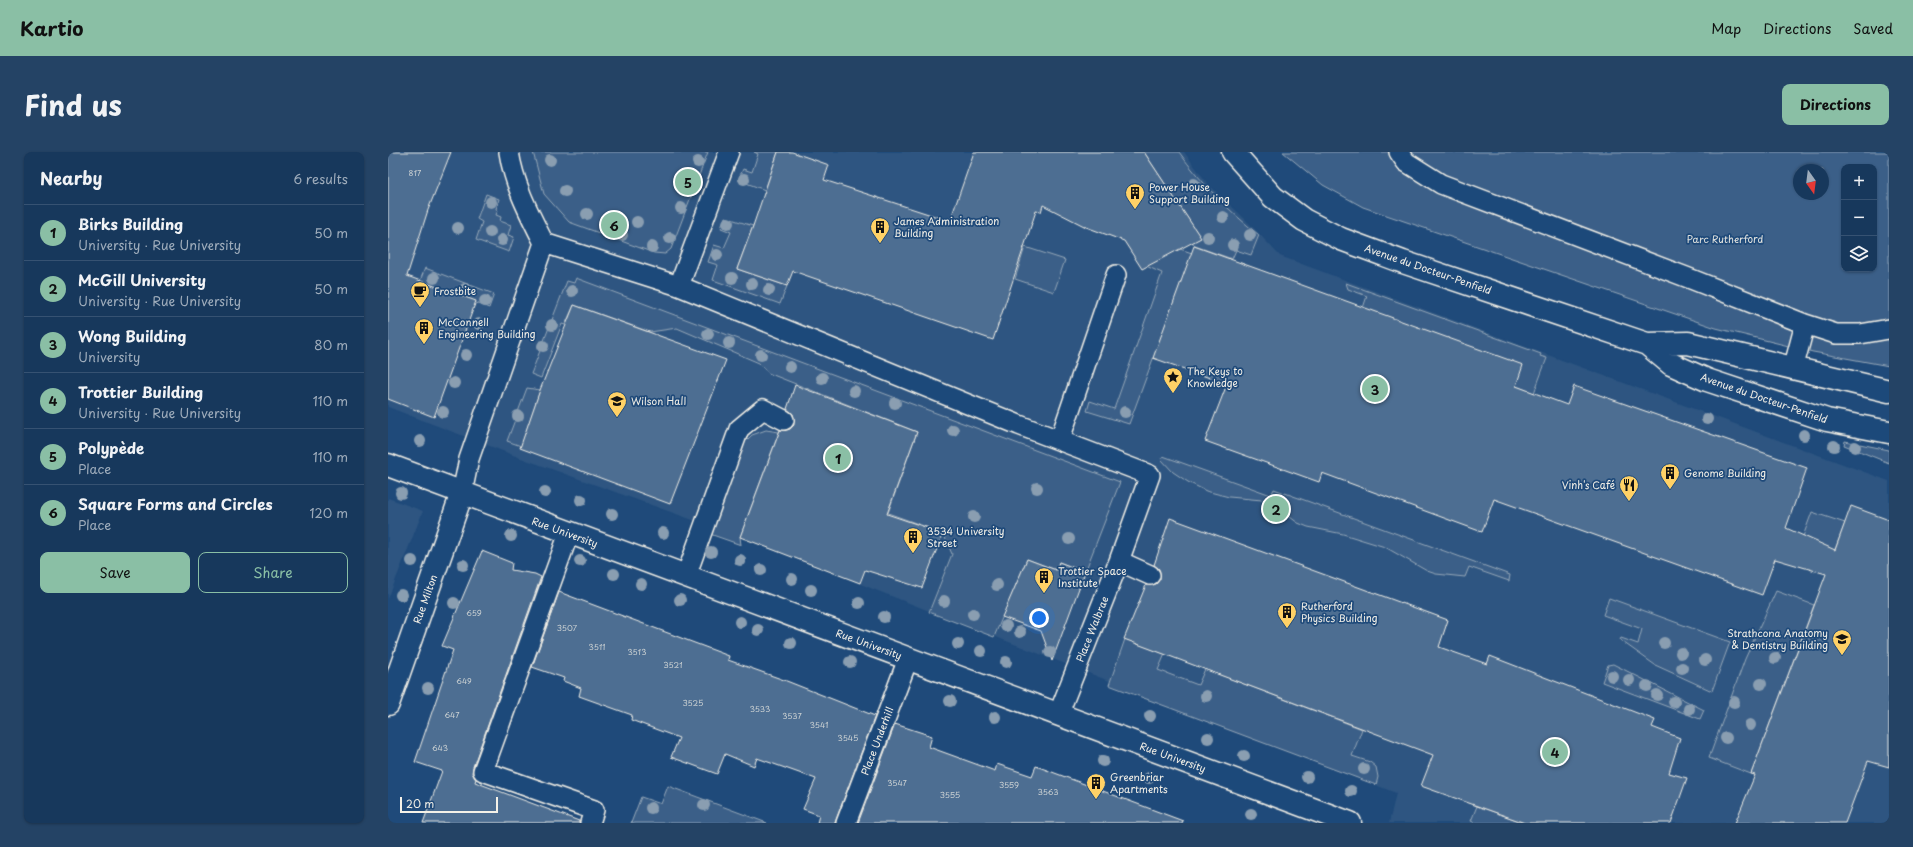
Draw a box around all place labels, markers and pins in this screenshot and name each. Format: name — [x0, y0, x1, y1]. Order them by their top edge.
pin: 5 — [675, 167, 701, 197]
place label: Power House Support Building — [1149, 179, 1230, 206]
building icon: Power House Support Building — [1124, 182, 1146, 210]
pin: 6 — [601, 210, 627, 240]
place label: James Administration Building — [894, 213, 999, 240]
building icon: James Administration Building — [869, 216, 891, 244]
cafe icon: Frostbite — [409, 280, 431, 308]
place label: Frostbite — [434, 283, 476, 298]
place label: McConnell Engineering Building — [438, 314, 536, 341]
building icon: McConnell Engineering Building — [413, 317, 435, 345]
place label: The Keys to Knowledge — [1187, 363, 1243, 390]
place icon: The Keys to Knowledge — [1162, 366, 1184, 394]
pin: 3 — [1362, 374, 1388, 404]
school or university icon: Wilson Hall — [606, 390, 628, 418]
place label: Wilson Hall — [631, 393, 686, 408]
pin: 1 — [825, 443, 851, 473]
building icon: Genome Building — [1659, 462, 1681, 490]
place label: Genome Building — [1684, 465, 1766, 480]
restaurant icon: Vinh's Café — [1618, 474, 1640, 502]
place label: Vinh's Café — [1562, 477, 1615, 492]
pin: 2 — [1263, 494, 1289, 524]
place label: 3534 University Street — [927, 523, 1005, 550]
building icon: 3534 University Street — [902, 526, 924, 554]
place label: Trottier Space Institute — [1058, 563, 1126, 590]
building icon: Trottier Space Institute — [1033, 566, 1055, 594]
place label: Rutherford Physics Building — [1301, 598, 1378, 625]
building icon: Rutherford Physics Building — [1276, 601, 1298, 629]
place label: Strathcona Anatomy & Dentistry Building — [1727, 625, 1828, 653]
school or university icon: Strathcona Anatomy & Dentistry Building — [1831, 628, 1853, 656]
pin: 4 — [1542, 737, 1568, 767]
place label: Greenbriar Apartments — [1110, 769, 1168, 796]
building icon: Greenbriar Apartments — [1085, 772, 1107, 800]

